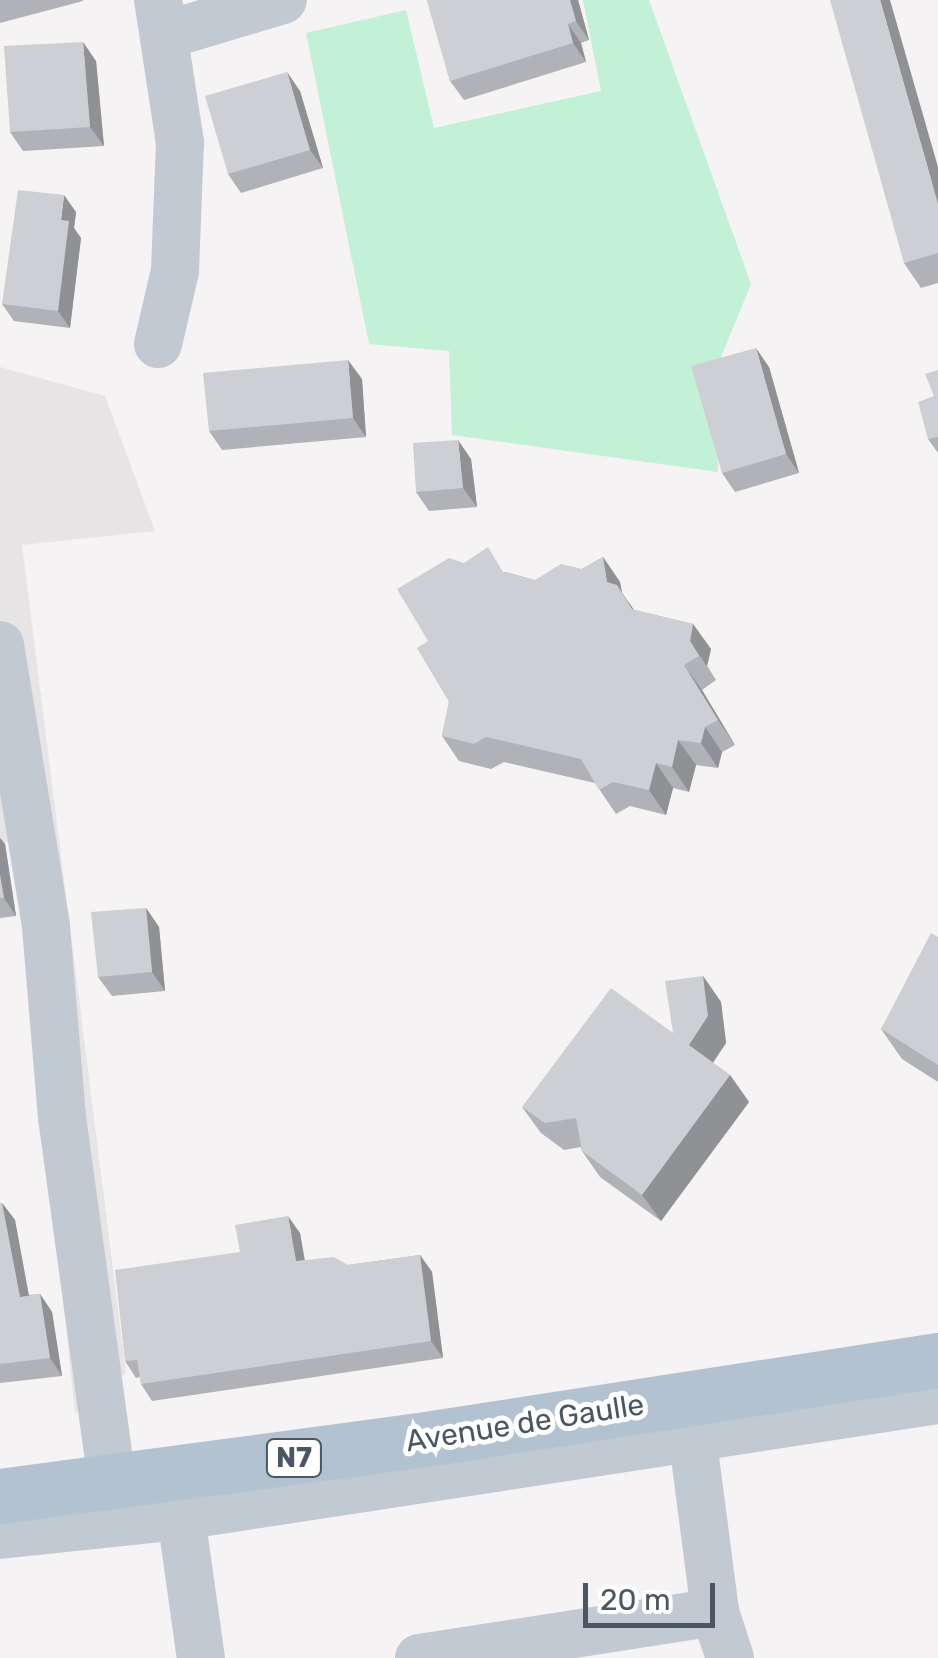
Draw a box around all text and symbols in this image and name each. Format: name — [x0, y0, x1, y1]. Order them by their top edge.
street label: Avenue de Gaulle — [403, 1386, 647, 1460]
road number: N7 — [264, 1435, 324, 1481]
scale bar — [588, 1563, 720, 1625]
text: 20 m — [600, 1582, 671, 1618]

